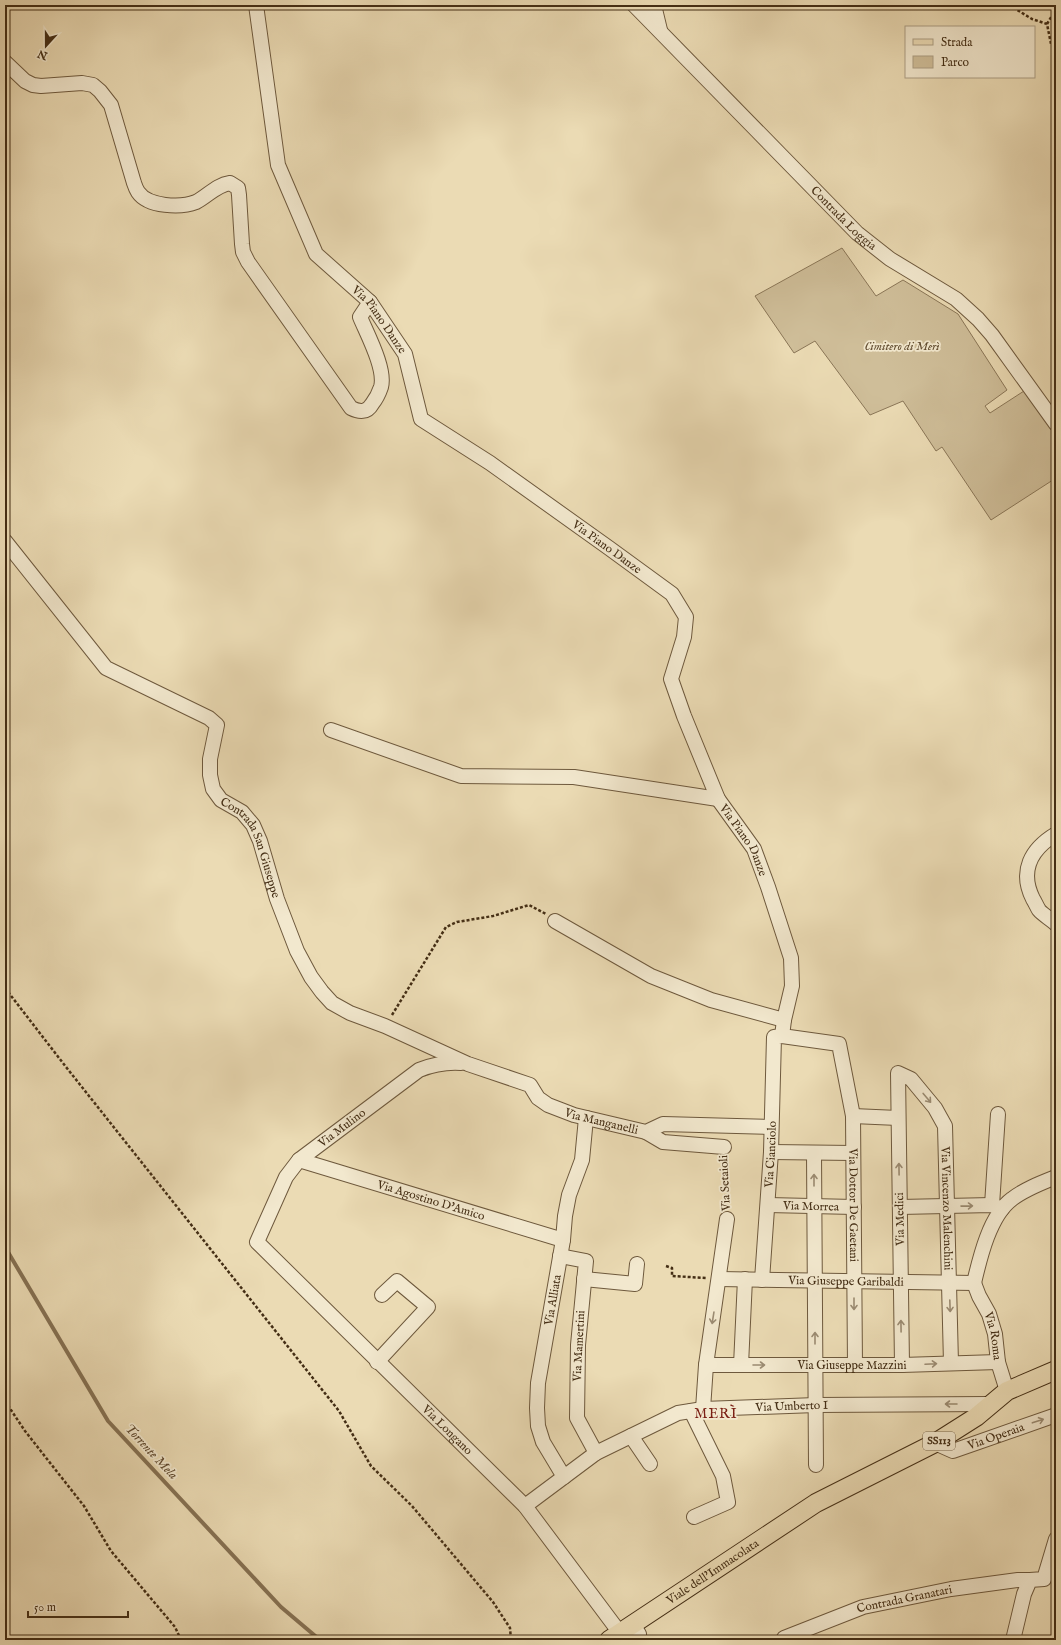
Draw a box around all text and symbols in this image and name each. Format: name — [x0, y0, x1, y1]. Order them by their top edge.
north arrow — [26, 26, 66, 66]
legend — [905, 26, 1035, 78]
text: Strada — [941, 35, 973, 50]
text: N — [35, 46, 51, 63]
text: Parco — [941, 55, 970, 70]
street label: Contrada Loggia — [808, 183, 880, 254]
street label: Via Piano Danze — [348, 281, 410, 357]
park label: Cimitero di Merì — [864, 339, 940, 354]
street label: Via Piano Danze — [569, 516, 645, 577]
street label: Contrada San Giuseppe — [218, 794, 284, 900]
street label: Via Piano Danze — [716, 800, 771, 879]
one-way arrow — [922, 1092, 931, 1103]
street label: Via Manganelli — [562, 1104, 640, 1137]
street label: Via Mulino — [314, 1105, 369, 1151]
street label: Via Cianciolo — [761, 1120, 779, 1189]
street label: Via Vincenzo Malenchini — [938, 1145, 956, 1271]
street label: Via Dottor De Gaetani — [846, 1147, 862, 1262]
street label: Via Setaioli — [716, 1155, 734, 1212]
one-way arrow — [895, 1163, 903, 1176]
one-way arrow — [810, 1174, 818, 1187]
street label: Via Agostino D'Amico — [375, 1176, 487, 1224]
street label: Via Medici — [892, 1192, 908, 1247]
street label: Via Morrea — [782, 1198, 840, 1214]
one-way arrow — [960, 1202, 973, 1210]
street label: Via Alliata — [541, 1273, 564, 1327]
street label: Via Giuseppe Garibaldi — [787, 1273, 904, 1290]
one-way arrow — [850, 1297, 858, 1310]
one-way arrow — [946, 1299, 953, 1312]
street label: Via Roma — [981, 1309, 1005, 1362]
street label: Via Mamertini — [570, 1310, 588, 1383]
one-way arrow — [709, 1311, 717, 1324]
one-way arrow — [897, 1320, 905, 1333]
one-way arrow — [811, 1332, 819, 1345]
street label: Via Giuseppe Mazzini — [796, 1357, 907, 1374]
one-way arrow — [752, 1361, 765, 1369]
one-way arrow — [924, 1361, 937, 1368]
street label: Via Umberto I — [754, 1397, 828, 1415]
one-way arrow — [945, 1400, 958, 1408]
street label: Via Longano — [418, 1401, 476, 1458]
district label: MERÌ — [694, 1404, 738, 1423]
one-way arrow — [1031, 1417, 1043, 1425]
street label: Via Operaia — [965, 1419, 1027, 1453]
water label: Torrente Mela — [121, 1421, 181, 1484]
road number: SS113 — [923, 1432, 955, 1450]
street label: Viale dell'Immacolata — [663, 1535, 762, 1608]
street label: Contrada Granatari — [854, 1581, 953, 1616]
scale bar — [28, 1593, 128, 1619]
text: 50 m — [34, 1600, 56, 1615]

